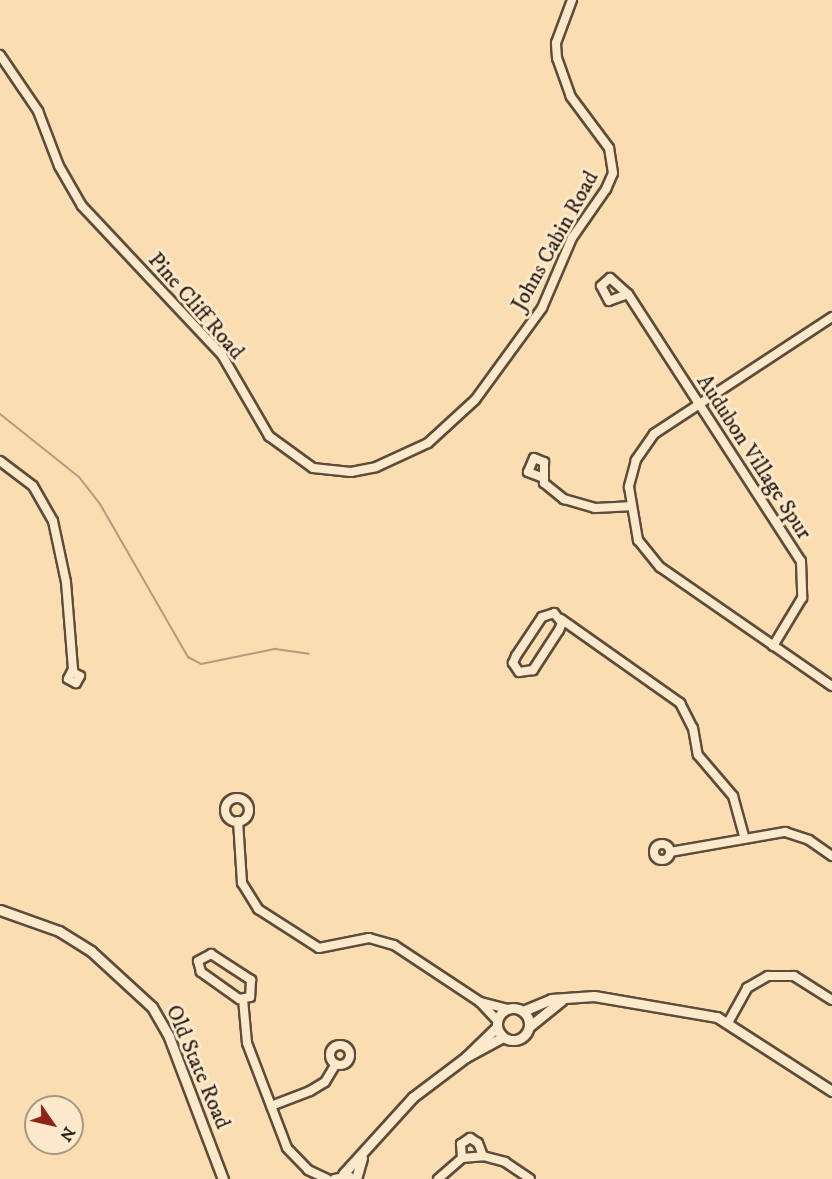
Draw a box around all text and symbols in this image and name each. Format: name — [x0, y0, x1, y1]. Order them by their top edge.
street label: Johns Cabin Road — [506, 166, 604, 316]
street label: Pine Cliff Road — [142, 247, 250, 365]
street label: Audubon Village Spur — [691, 370, 817, 544]
street label: Old State Road — [160, 1001, 236, 1133]
north arrow — [24, 1095, 84, 1155]
text: N — [55, 1123, 79, 1145]

